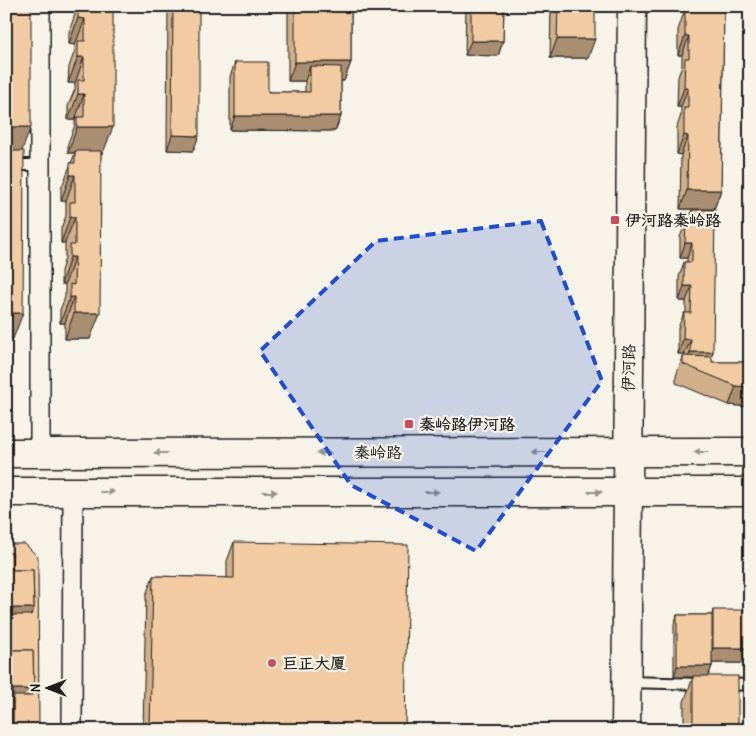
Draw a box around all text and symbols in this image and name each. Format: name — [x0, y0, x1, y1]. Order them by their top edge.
place label: 伊河路秦岭路 — [625, 209, 721, 231]
marker: 伊河路秦岭路 — [609, 214, 621, 226]
street label: 伊河路 — [617, 344, 639, 392]
place label: 秦岭路伊河路 — [419, 413, 515, 435]
marker: 秦岭路伊河路 — [403, 418, 415, 430]
street label: 秦岭路 — [354, 441, 402, 463]
one-way arrow — [530, 448, 546, 456]
one-way arrow — [693, 448, 709, 456]
one-way arrow — [153, 449, 169, 457]
one-way arrow — [315, 449, 331, 457]
one-way arrow — [100, 488, 116, 496]
one-way arrow — [262, 488, 278, 496]
one-way arrow — [425, 488, 441, 496]
one-way arrow — [587, 488, 603, 496]
place label: 巨正大厦 — [282, 652, 346, 674]
marker: 巨正大厦 — [266, 657, 278, 669]
north arrow — [22, 664, 72, 714]
text: N — [25, 684, 44, 692]

